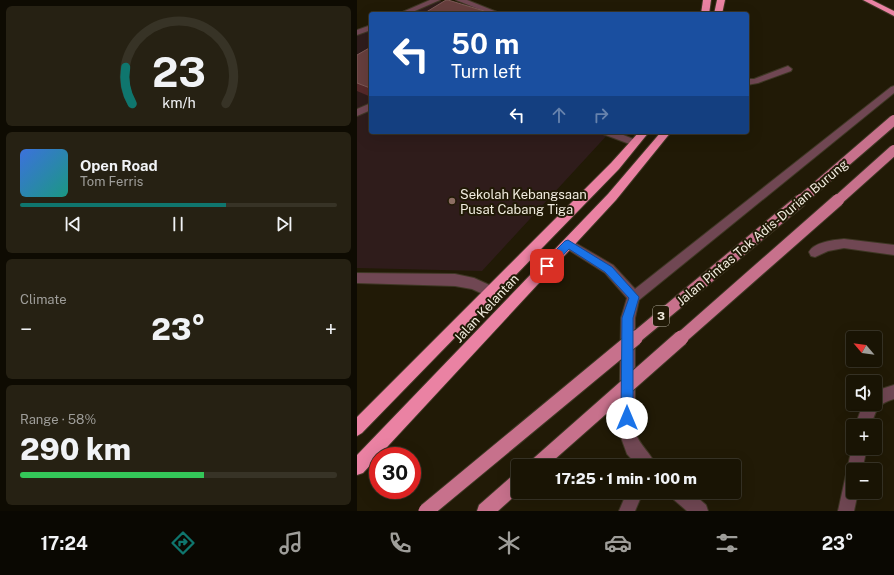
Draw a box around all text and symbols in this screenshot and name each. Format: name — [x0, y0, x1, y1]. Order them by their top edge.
text: 50 m — [451, 27, 519, 60]
icon: left — [385, 28, 437, 80]
text: 23 — [151, 47, 206, 96]
text: Turn left — [451, 61, 521, 82]
text: km/h — [162, 94, 195, 111]
icon: left — [506, 104, 528, 126]
icon: ahead — [548, 104, 570, 126]
icon: right — [590, 104, 612, 126]
street label: Jalan Pintas Tok Adis-Durian Burung — [674, 156, 851, 308]
text: Open Road — [80, 157, 158, 174]
text: Tom Ferris — [80, 174, 143, 189]
place label: Sekolah Kebangsaan Pusat Cabang Tiga — [460, 187, 587, 217]
marker: Sekolah Kebangsaan Pusat Cabang Tiga — [447, 196, 457, 206]
icon: previous — [62, 213, 84, 235]
icon: pause — [167, 213, 189, 235]
icon: next — [273, 213, 295, 235]
pin — [530, 249, 564, 283]
icon: arrive — [536, 255, 558, 277]
street label: Jalan Kelantan — [451, 271, 522, 346]
text: Climate — [20, 292, 67, 307]
road number: 3 — [653, 306, 669, 326]
text: 23° — [151, 311, 206, 347]
text: − — [20, 316, 32, 342]
text: + — [325, 316, 337, 342]
north arrow — [846, 331, 882, 367]
map controls — [846, 331, 882, 499]
button: sound — [846, 375, 882, 411]
position arrow — [606, 397, 648, 439]
text: Range · 58% — [20, 412, 96, 427]
button: + — [846, 419, 882, 455]
text: 290 km — [20, 431, 131, 467]
speed limit sign: 30 — [369, 447, 421, 499]
button: − — [846, 463, 882, 499]
text: 17:25 · 1 min · 100 m — [555, 470, 697, 487]
icon: directions — [169, 529, 197, 557]
icon: music — [277, 529, 305, 557]
icon: phone — [386, 529, 414, 557]
icon: climate — [495, 529, 523, 557]
icon: car — [604, 529, 632, 557]
icon: filters — [713, 529, 741, 557]
text: 17:24 — [40, 533, 88, 554]
text: 23° — [822, 533, 854, 554]

